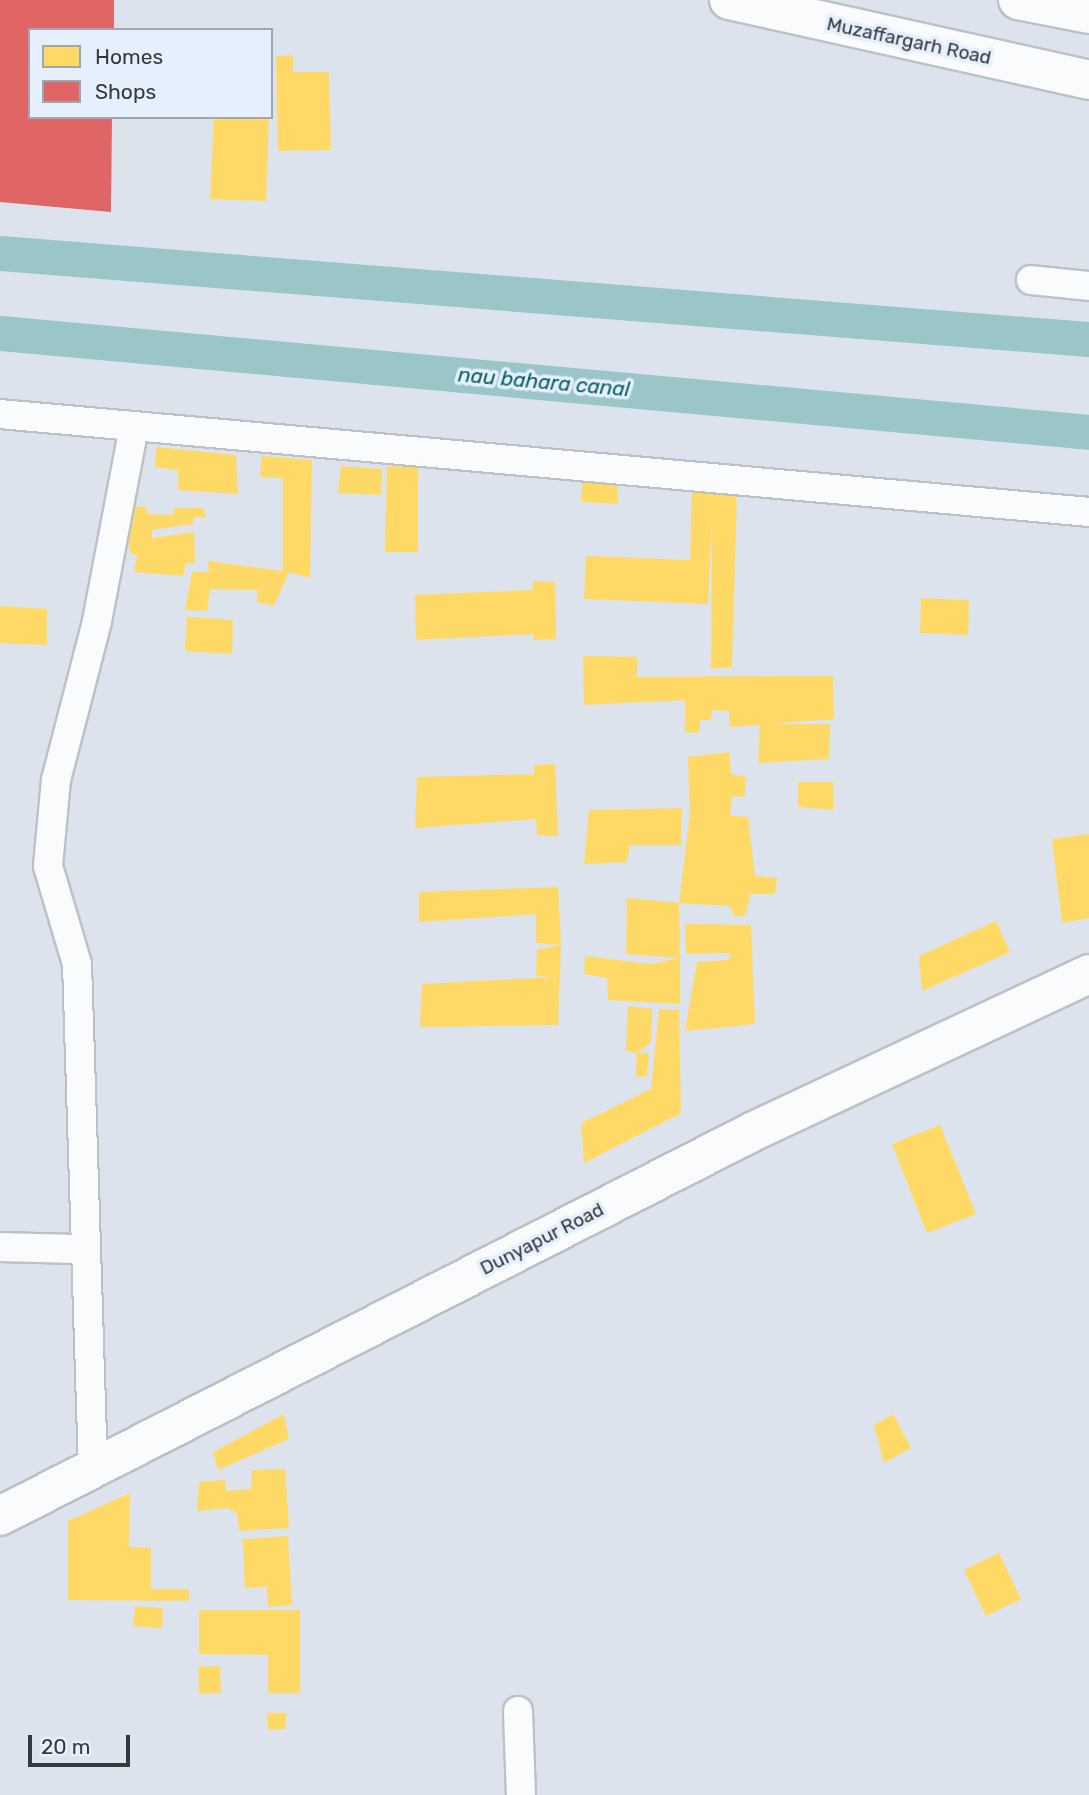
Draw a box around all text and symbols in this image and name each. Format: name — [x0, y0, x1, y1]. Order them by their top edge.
street label: Muzaffargarh Road — [825, 12, 993, 70]
legend — [28, 28, 273, 119]
text: Homes — [95, 44, 163, 69]
text: Shops — [95, 79, 156, 104]
water label: nau bahara canal — [457, 362, 631, 402]
street label: Dunyapur Road — [476, 1198, 608, 1280]
scale bar — [32, 1722, 133, 1766]
text: 20 m — [41, 1734, 90, 1759]

